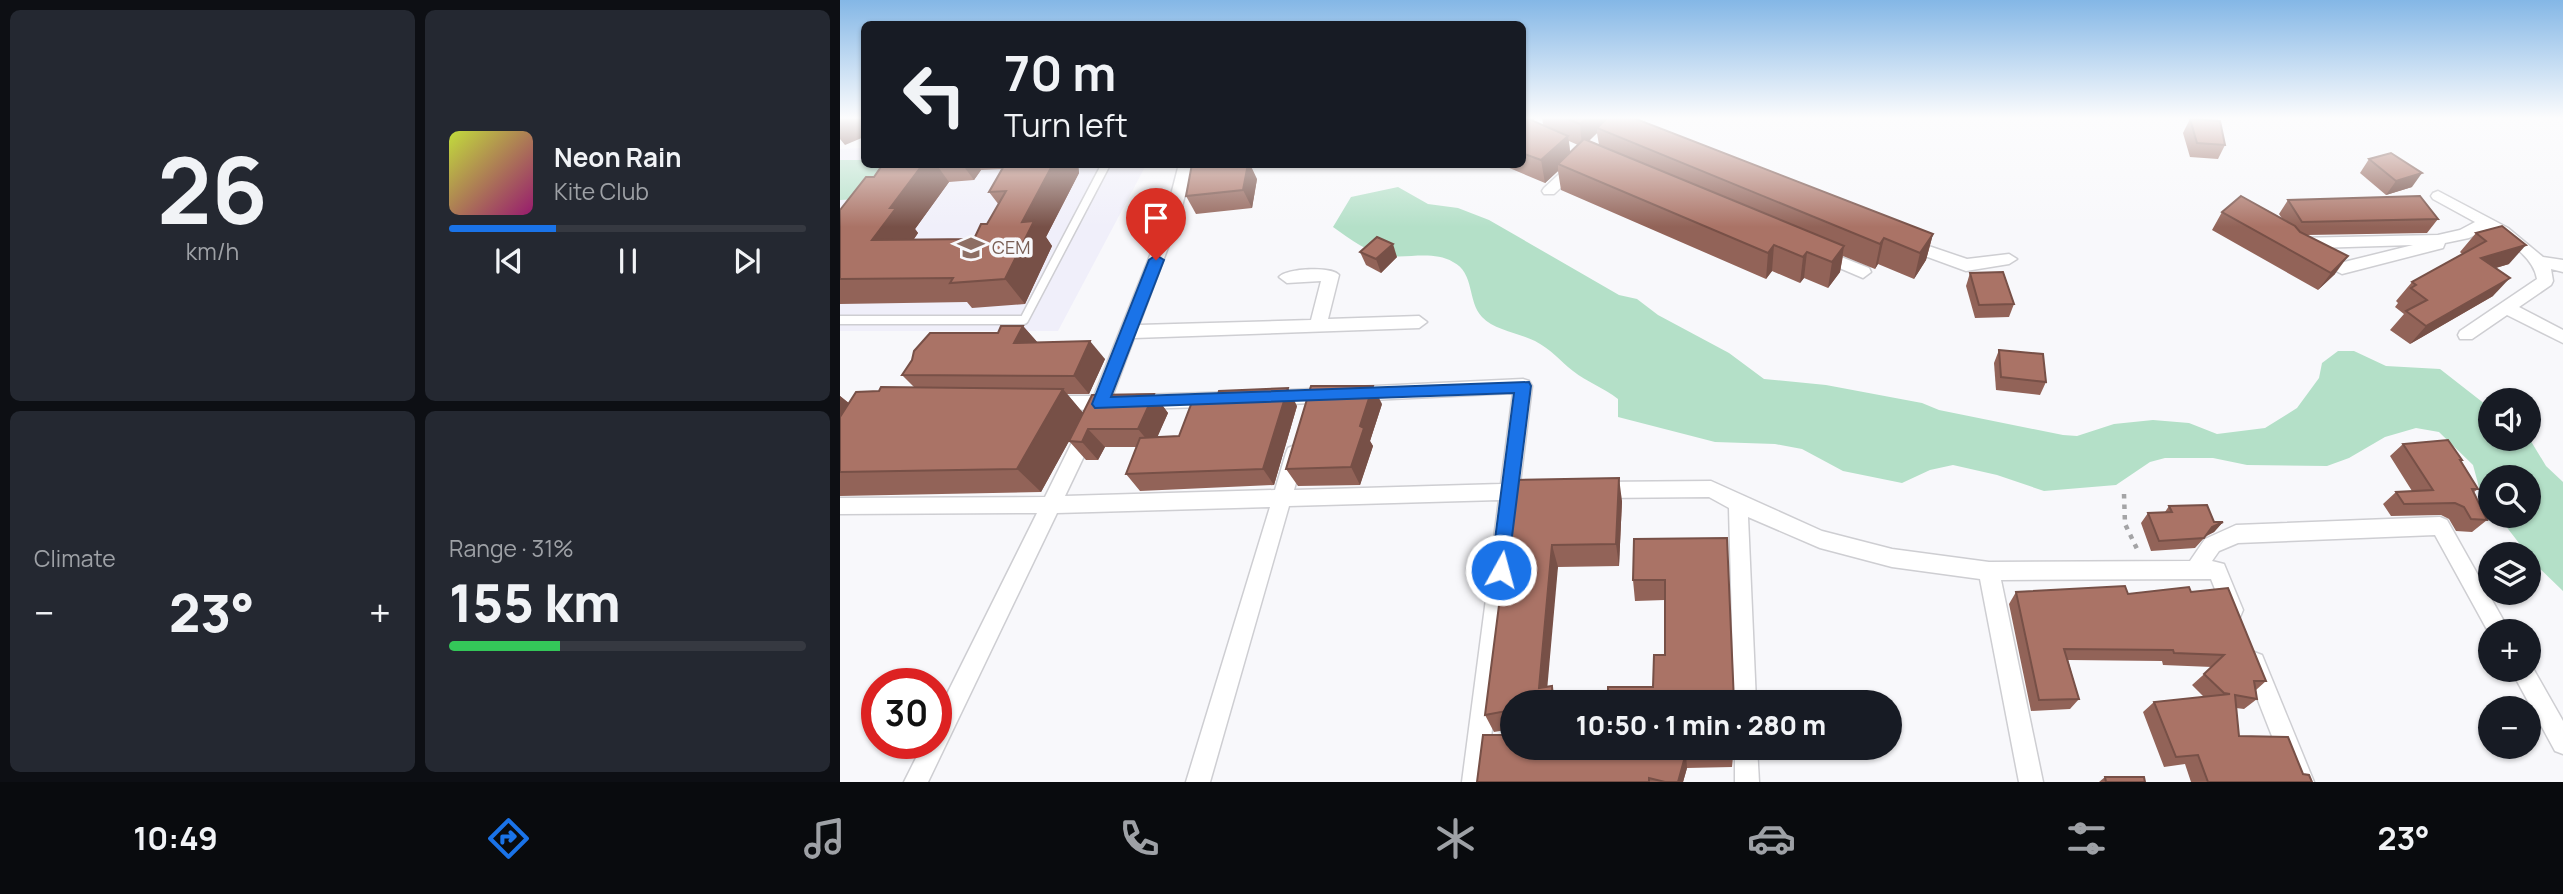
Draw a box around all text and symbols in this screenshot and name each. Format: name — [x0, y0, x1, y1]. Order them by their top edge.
text: 70 m — [1004, 39, 1116, 106]
icon: left — [889, 49, 980, 140]
text: Turn left — [1004, 103, 1128, 147]
text: 26 — [157, 127, 268, 251]
text: Neon Rain — [554, 139, 682, 175]
text: Kite Club — [554, 175, 649, 207]
pin — [1126, 188, 1186, 260]
icon: arrive — [1137, 199, 1175, 237]
school or university icon: CEM — [956, 233, 986, 263]
text: km/h — [186, 235, 239, 267]
place label: CEM — [992, 235, 1030, 259]
icon: previous — [490, 242, 528, 280]
icon: pause — [609, 242, 647, 280]
icon: next — [728, 242, 766, 280]
map controls — [2478, 388, 2541, 759]
button: sound — [2478, 388, 2541, 451]
button: search — [2478, 465, 2541, 528]
text: Range · 31% — [449, 532, 574, 564]
position arrow — [1464, 533, 1538, 607]
text: Climate — [34, 542, 116, 574]
button: layers — [2478, 542, 2541, 605]
text: 155 km — [449, 567, 621, 638]
text: 23° — [169, 577, 255, 648]
text: − — [34, 586, 55, 638]
text: + — [369, 586, 391, 638]
button: + — [2478, 619, 2541, 682]
speed limit sign: 30 — [861, 668, 952, 759]
button: − — [2478, 696, 2541, 759]
text: 10:50 · 1 min · 280 m — [1576, 707, 1826, 743]
icon: directions — [484, 814, 533, 863]
icon: music — [800, 814, 849, 863]
icon: phone — [1115, 814, 1164, 863]
icon: climate — [1431, 814, 1480, 863]
icon: car — [1747, 814, 1796, 863]
icon: filters — [2062, 814, 2111, 863]
text: 10:49 — [133, 816, 218, 860]
text: 23° — [2378, 816, 2430, 860]

